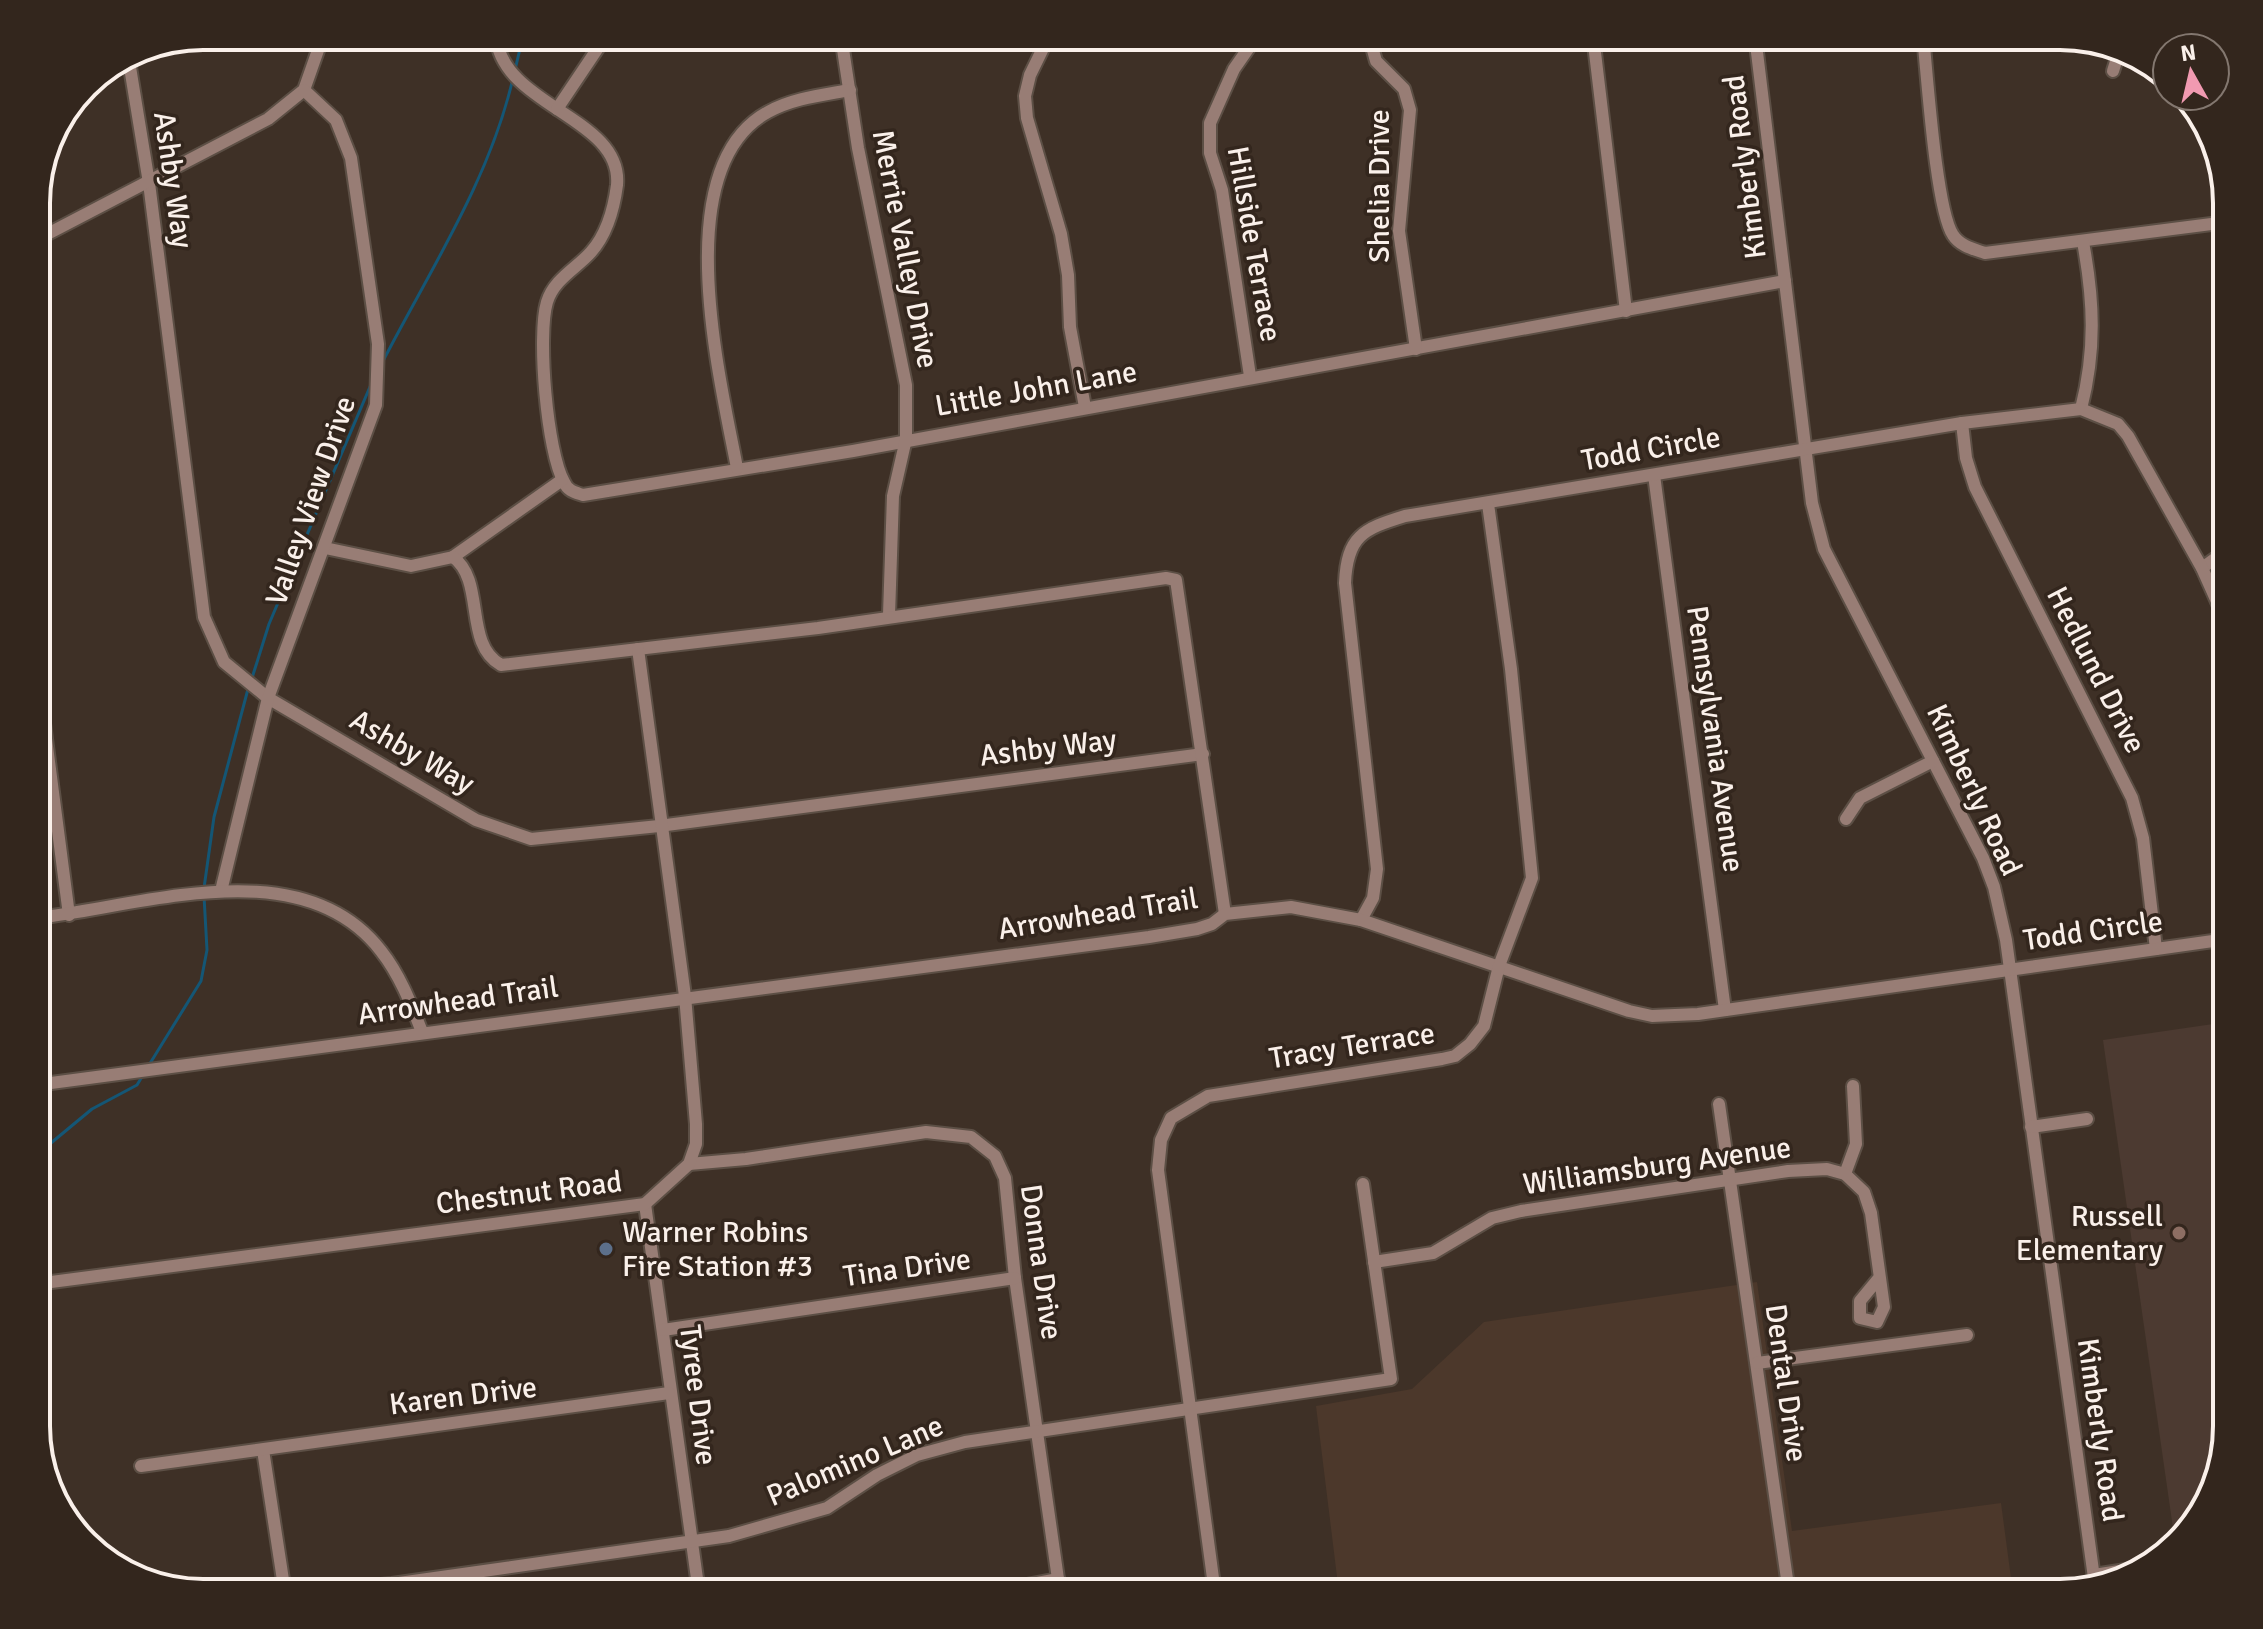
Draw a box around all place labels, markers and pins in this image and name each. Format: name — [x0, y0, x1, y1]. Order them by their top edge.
place label: Russell Elementary — [2016, 1198, 2163, 1269]
place label: Warner Robins Fire Station #3 — [622, 1214, 813, 1285]
marker: Russell Elementary — [2170, 1224, 2188, 1242]
marker: Warner Robins Fire Station #3 — [597, 1240, 615, 1258]

